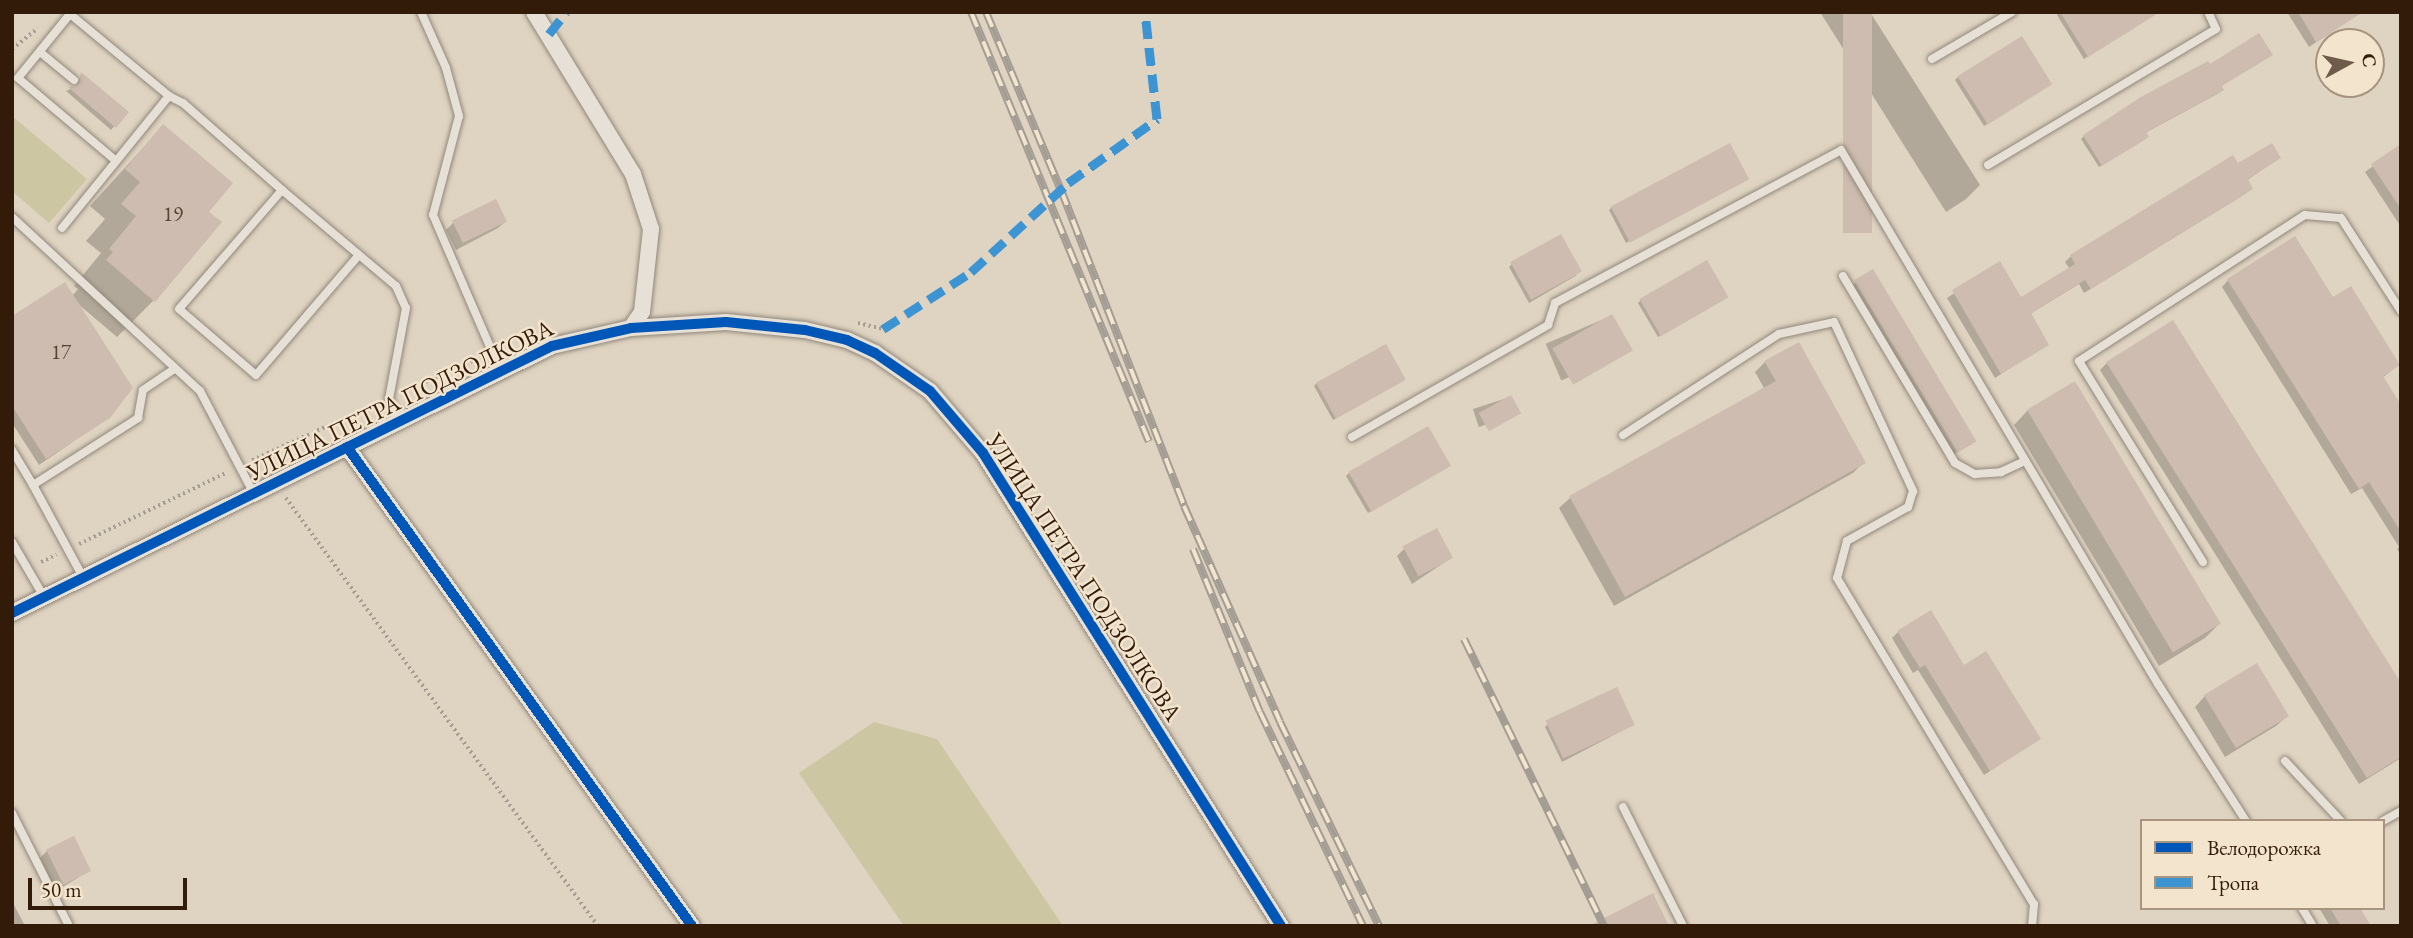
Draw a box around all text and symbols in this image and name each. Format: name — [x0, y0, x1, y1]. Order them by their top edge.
north arrow — [2315, 28, 2385, 98]
text: С — [2356, 52, 2383, 69]
house number: 19 — [163, 201, 183, 227]
street label: УЛИЦА ПЕТРА ПОДЗОЛКОВА — [242, 313, 558, 487]
house number: 17 — [51, 339, 71, 365]
street label: УЛИЦА ПЕТРА ПОДЗОЛКОВА — [980, 428, 1188, 726]
legend — [2140, 819, 2385, 910]
text: Велодорожка — [2207, 834, 2321, 861]
scale bar — [32, 864, 191, 908]
text: Тропа — [2207, 869, 2259, 896]
text: 50 m — [41, 876, 82, 903]

